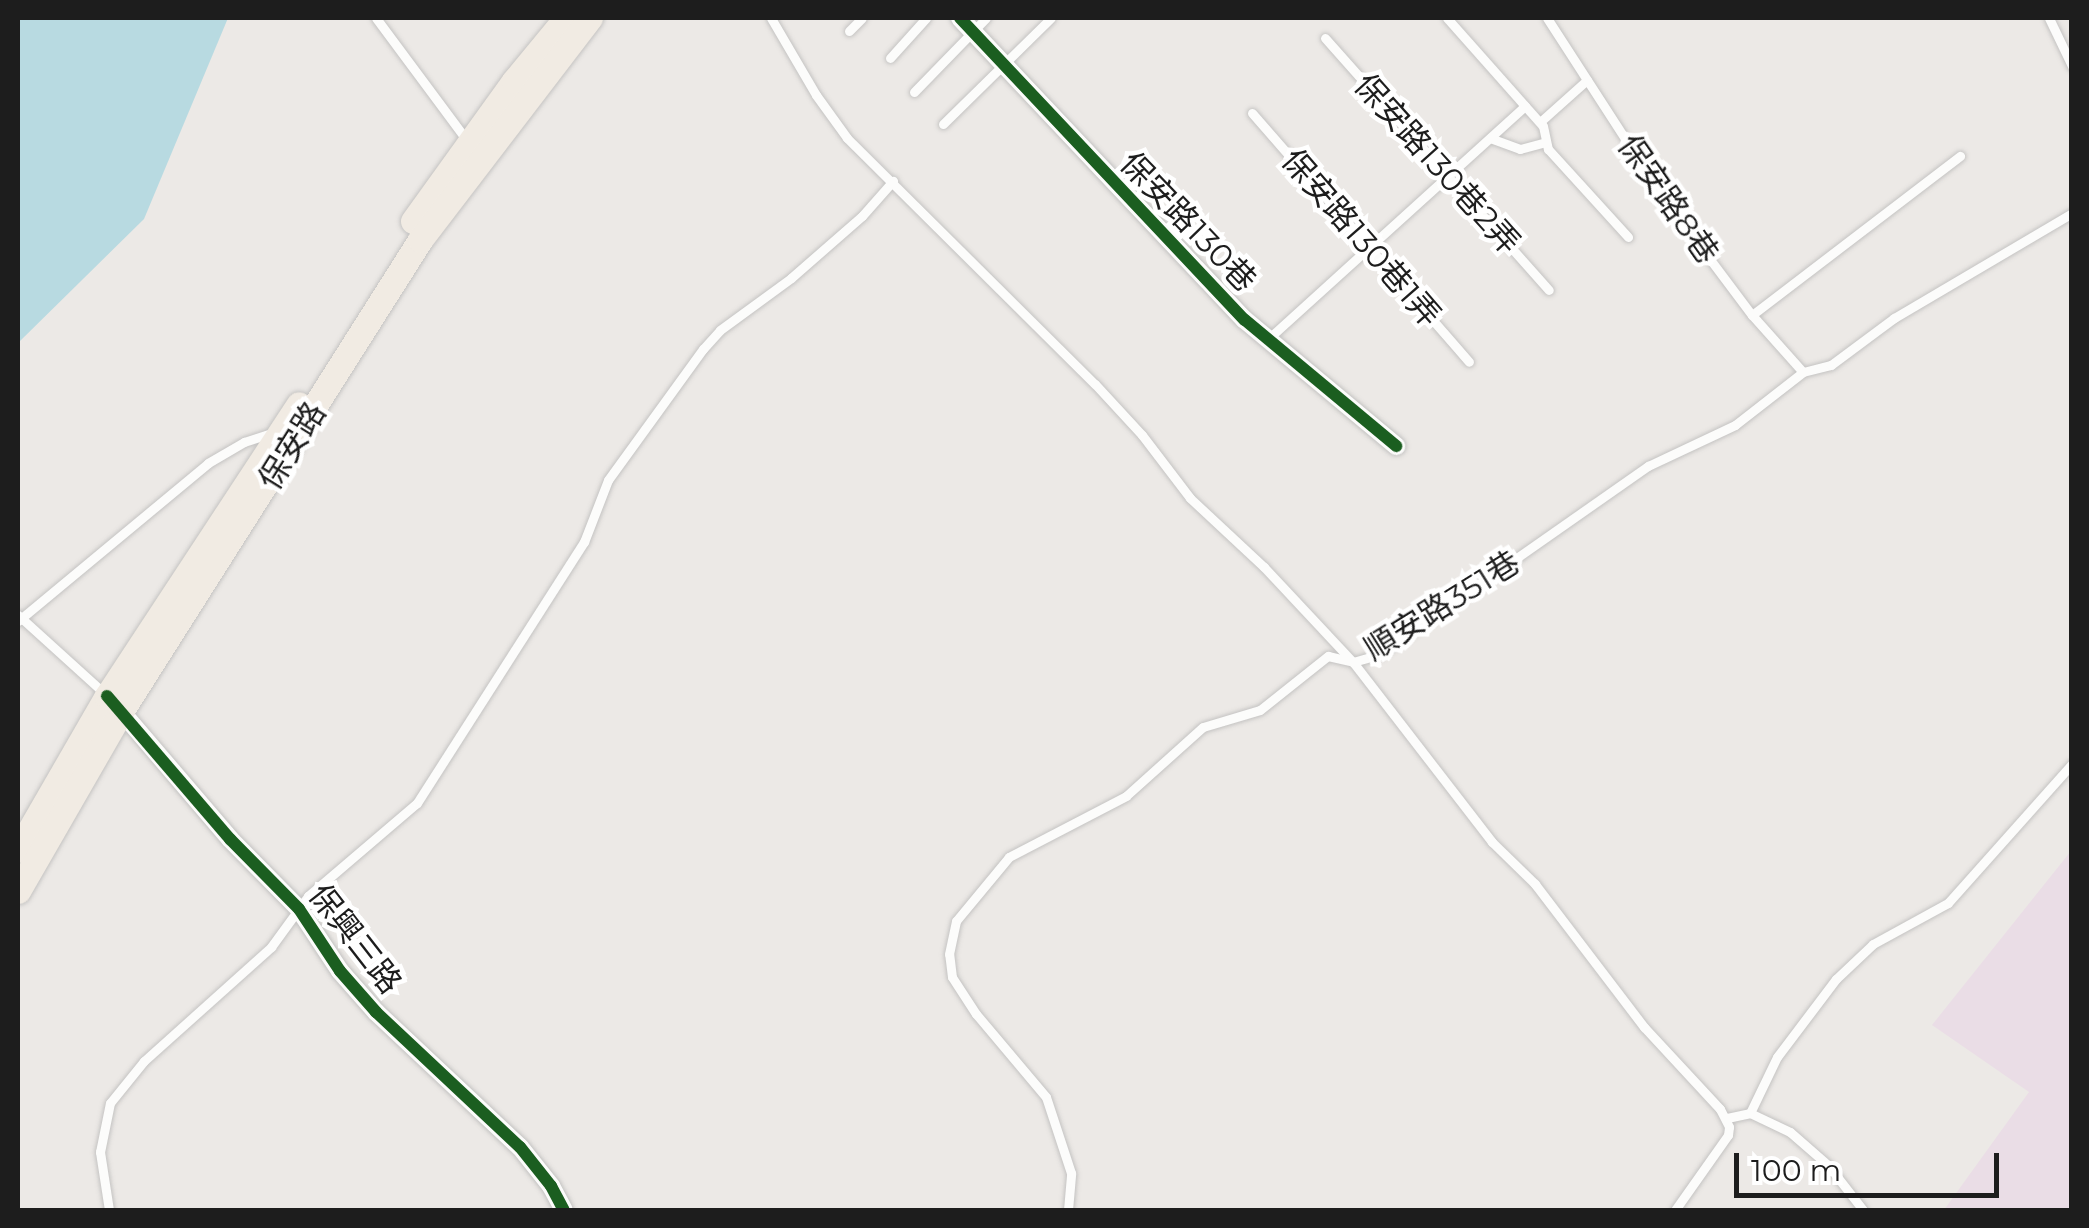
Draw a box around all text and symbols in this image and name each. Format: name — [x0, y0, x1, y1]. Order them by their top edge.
street label: 保安路130巷2弄 — [1346, 66, 1528, 262]
street label: 保安路8巷 — [1610, 127, 1726, 271]
street label: 保安路130巷1弄 — [1274, 142, 1448, 334]
street label: 保安路130巷 — [1112, 144, 1264, 300]
street label: 保安路 — [250, 395, 334, 497]
street label: 順安路351巷 — [1357, 543, 1527, 669]
street label: 保興三路 — [300, 877, 410, 1001]
scale bar — [1739, 1133, 2004, 1195]
text: 100 m — [1751, 1152, 1841, 1189]

